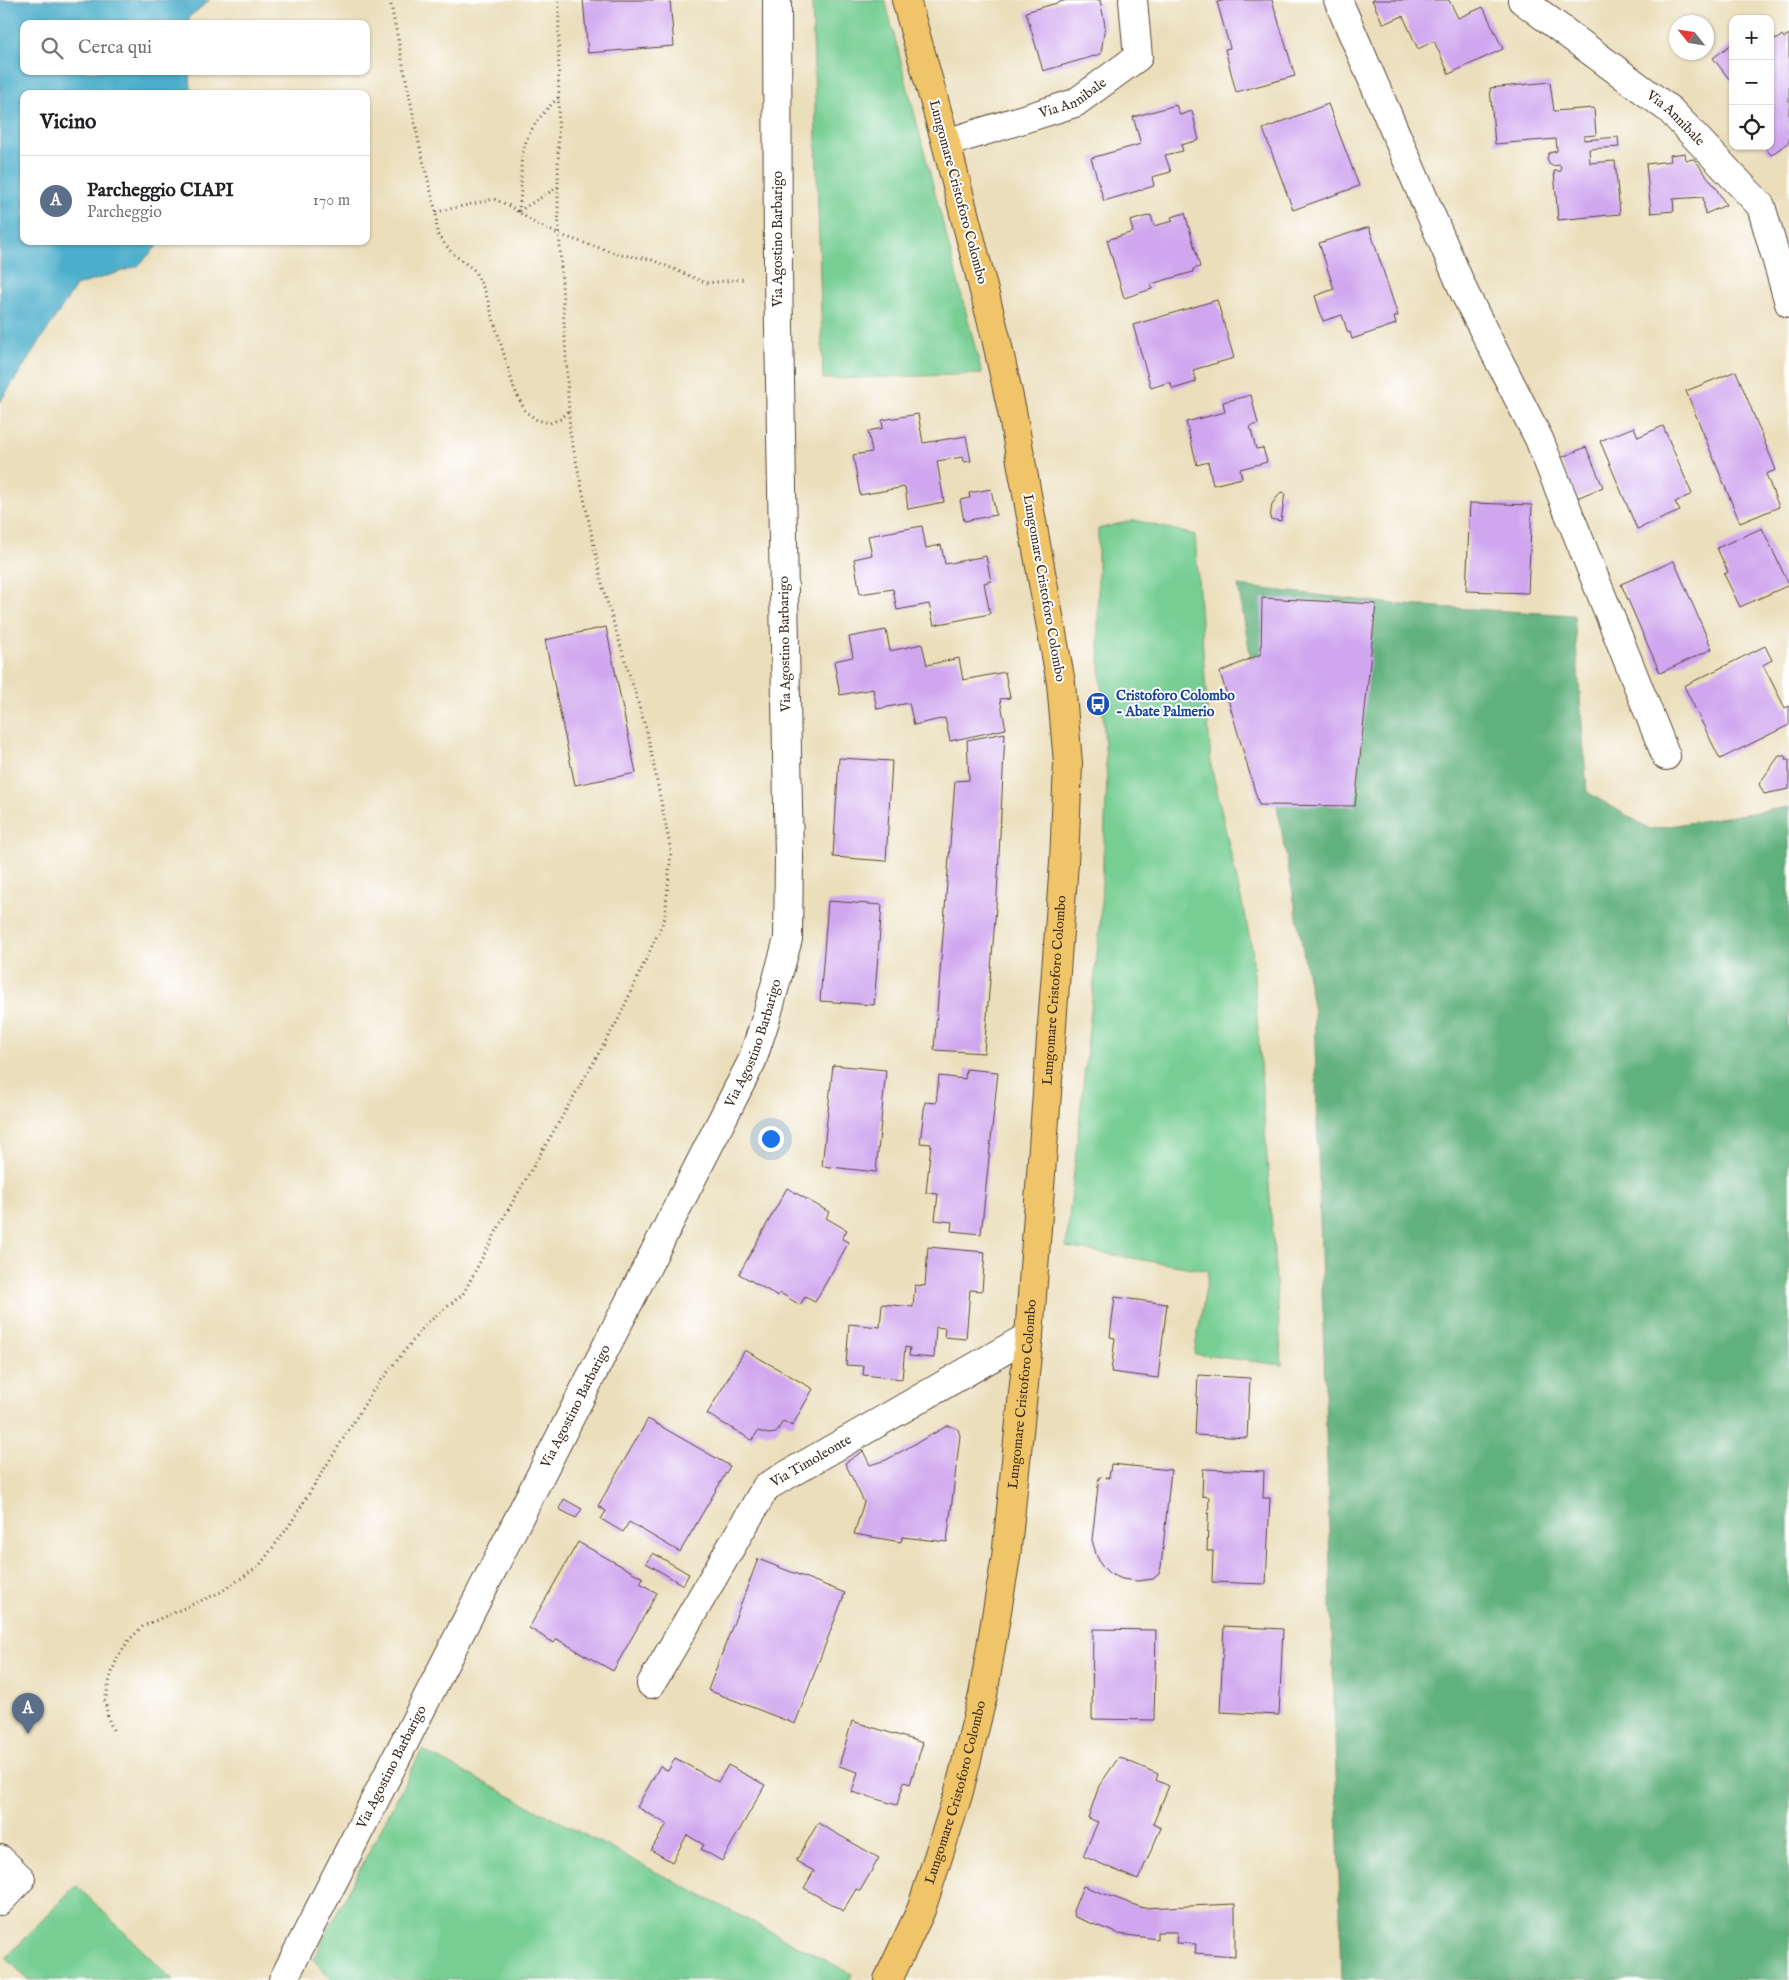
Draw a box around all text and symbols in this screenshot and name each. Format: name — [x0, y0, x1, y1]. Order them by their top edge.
north arrow — [1669, 15, 1714, 60]
map controls — [1729, 15, 1774, 150]
button: + — [1729, 15, 1774, 60]
search box — [20, 20, 370, 75]
icon: search — [38, 34, 66, 62]
text: Cerca qui — [78, 36, 152, 60]
button: − — [1729, 60, 1774, 105]
street label: Via Annibale — [1036, 74, 1111, 123]
street label: Via Annibale — [1642, 86, 1709, 150]
street label: Lungomare Cristoforo Colombo — [925, 98, 991, 287]
button: locate — [1729, 105, 1774, 150]
text: Vicino — [40, 109, 96, 136]
street label: Via Agostino Barbarigo — [769, 171, 787, 308]
text: Parcheggio CIAPI — [87, 179, 234, 203]
text: A — [51, 191, 61, 211]
text: 170 m — [313, 191, 350, 211]
text: Parcheggio — [87, 203, 162, 223]
street label: Lungomare Cristoforo Colombo — [1019, 493, 1069, 684]
street label: Via Agostino Barbarigo — [775, 575, 795, 713]
place label: Cristoforo Colombo - Abate Palmerio — [1116, 687, 1235, 721]
bus stop icon: Cristoforo Colombo - Abate Palmerio — [1085, 691, 1111, 717]
street label: Lungomare Cristoforo Colombo — [1039, 894, 1071, 1086]
street label: Via Agostino Barbarigo — [720, 977, 786, 1111]
your location — [758, 1126, 784, 1152]
street label: Lungomare Cristoforo Colombo — [1004, 1298, 1041, 1490]
street label: Via Agostino Barbarigo — [536, 1341, 615, 1472]
street label: Via Timoleonte — [766, 1431, 855, 1492]
pin: A — [12, 1693, 44, 1734]
street label: Lungomare Cristoforo Colombo — [921, 1698, 990, 1887]
street label: Via Agostino Barbarigo — [352, 1702, 431, 1833]

